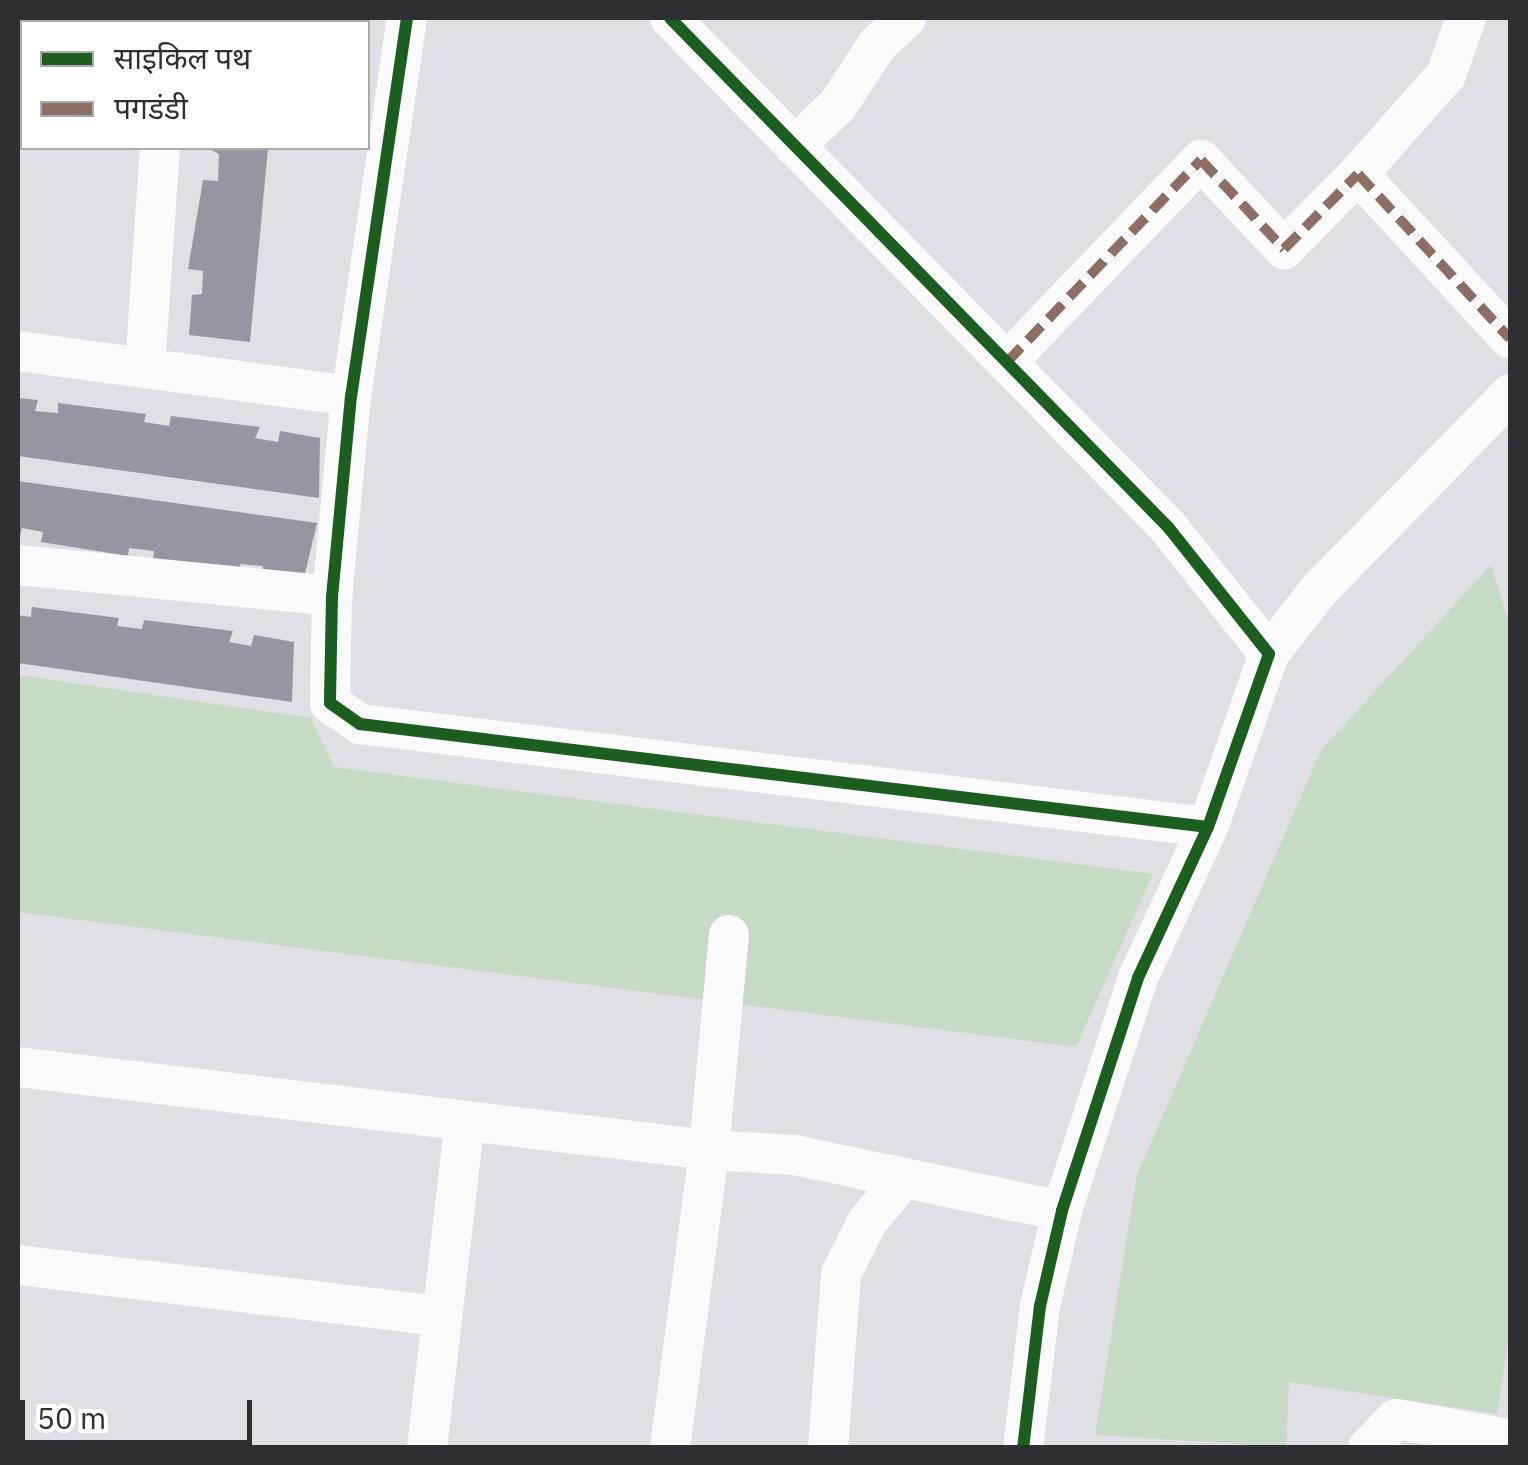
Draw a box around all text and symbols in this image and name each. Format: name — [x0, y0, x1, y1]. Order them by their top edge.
legend — [20, 20, 370, 150]
text: साइकिल पथ — [114, 38, 251, 77]
text: पगडंडी — [114, 88, 188, 127]
scale bar — [25, 1380, 258, 1442]
text: 50 m — [37, 1398, 106, 1437]

